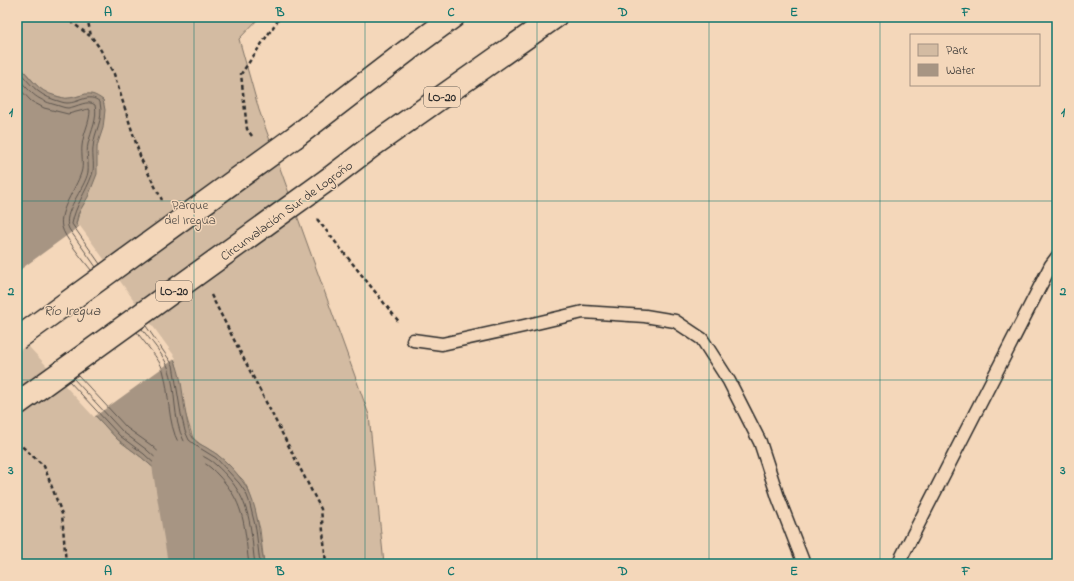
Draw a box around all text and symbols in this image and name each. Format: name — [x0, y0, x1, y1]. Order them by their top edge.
text: A — [104, 3, 112, 22]
text: B — [275, 3, 285, 22]
text: C — [447, 3, 455, 22]
text: D — [617, 3, 628, 22]
text: E — [790, 3, 798, 22]
text: F — [961, 3, 971, 22]
legend — [910, 34, 1040, 86]
text: Park — [946, 42, 968, 60]
text: Water — [946, 62, 975, 80]
road number: LO-20 — [424, 87, 460, 107]
text: 1 — [9, 103, 14, 122]
text: 1 — [1061, 103, 1066, 122]
street label: Circunvalación Sur de Logroño — [217, 156, 358, 267]
park label: Parque del Iregua — [164, 196, 216, 231]
road number: LO-20 — [156, 281, 192, 301]
text: 2 — [7, 282, 15, 301]
text: 2 — [1059, 282, 1067, 301]
water label: Río Iregua — [44, 301, 101, 322]
text: 3 — [7, 461, 14, 480]
text: 3 — [1059, 461, 1066, 480]
text: A — [104, 562, 112, 581]
text: B — [275, 562, 285, 581]
text: C — [447, 562, 455, 581]
text: D — [617, 562, 628, 581]
text: E — [790, 562, 798, 581]
text: F — [961, 562, 971, 581]

